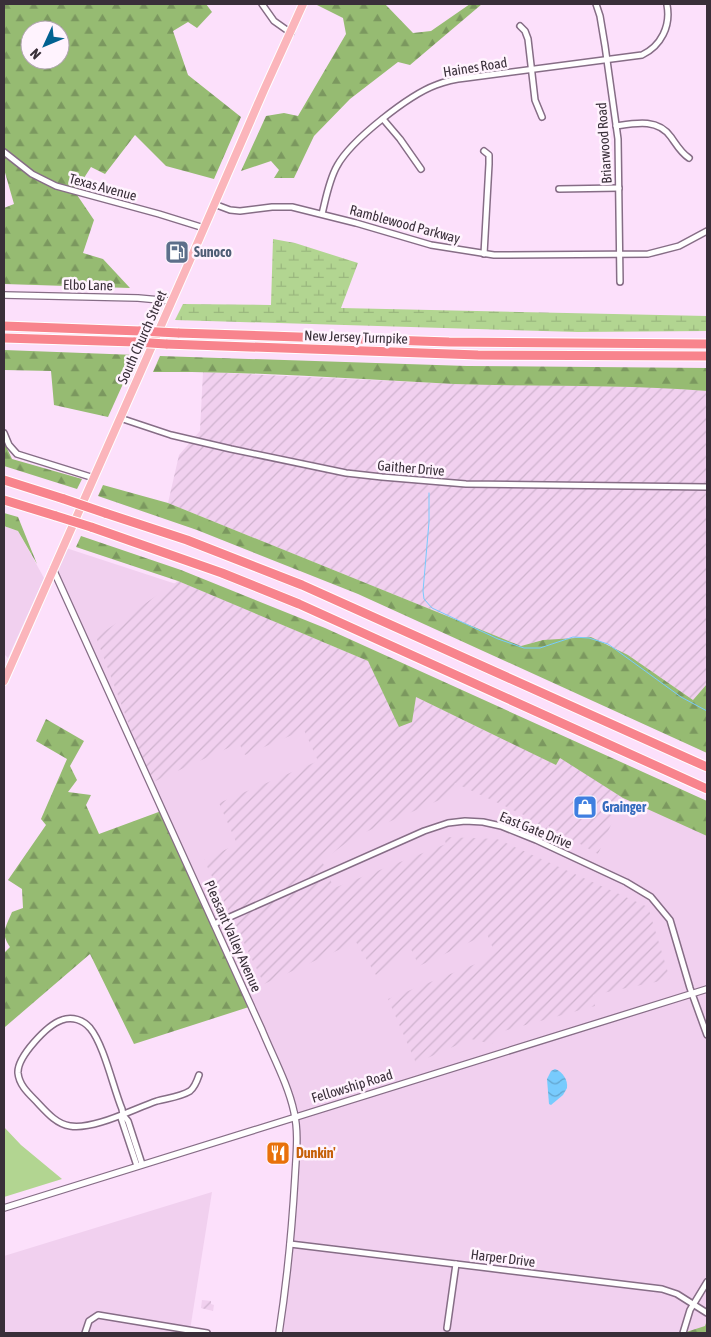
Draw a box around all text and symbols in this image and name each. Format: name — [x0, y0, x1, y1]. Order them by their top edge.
north arrow — [20, 20, 70, 70]
text: N — [27, 46, 44, 63]
street label: Haines Road — [442, 54, 508, 80]
street label: Briarwood Road — [593, 102, 615, 184]
street label: Texas Avenue — [67, 170, 139, 204]
street label: Ramblewood Parkway — [348, 202, 462, 247]
fuel station icon: Sunoco — [164, 239, 190, 265]
place label: Sunoco — [194, 244, 232, 260]
street label: Elbo Lane — [63, 277, 113, 293]
street label: South Church Street — [114, 288, 170, 386]
street label: New Jersey Turnpike — [304, 327, 408, 347]
street label: Gaither Drive — [377, 457, 445, 479]
shop icon: Grainger — [572, 794, 598, 820]
place label: Grainger — [602, 799, 647, 815]
street label: East Gate Drive — [497, 808, 575, 852]
street label: Pleasant Valley Avenue — [201, 878, 265, 994]
street label: Fellowship Road — [309, 1066, 395, 1106]
restaurant icon: Dunkin' — [265, 1140, 291, 1166]
place label: Dunkin' — [296, 1145, 336, 1161]
street label: Harper Drive — [470, 1246, 536, 1270]

